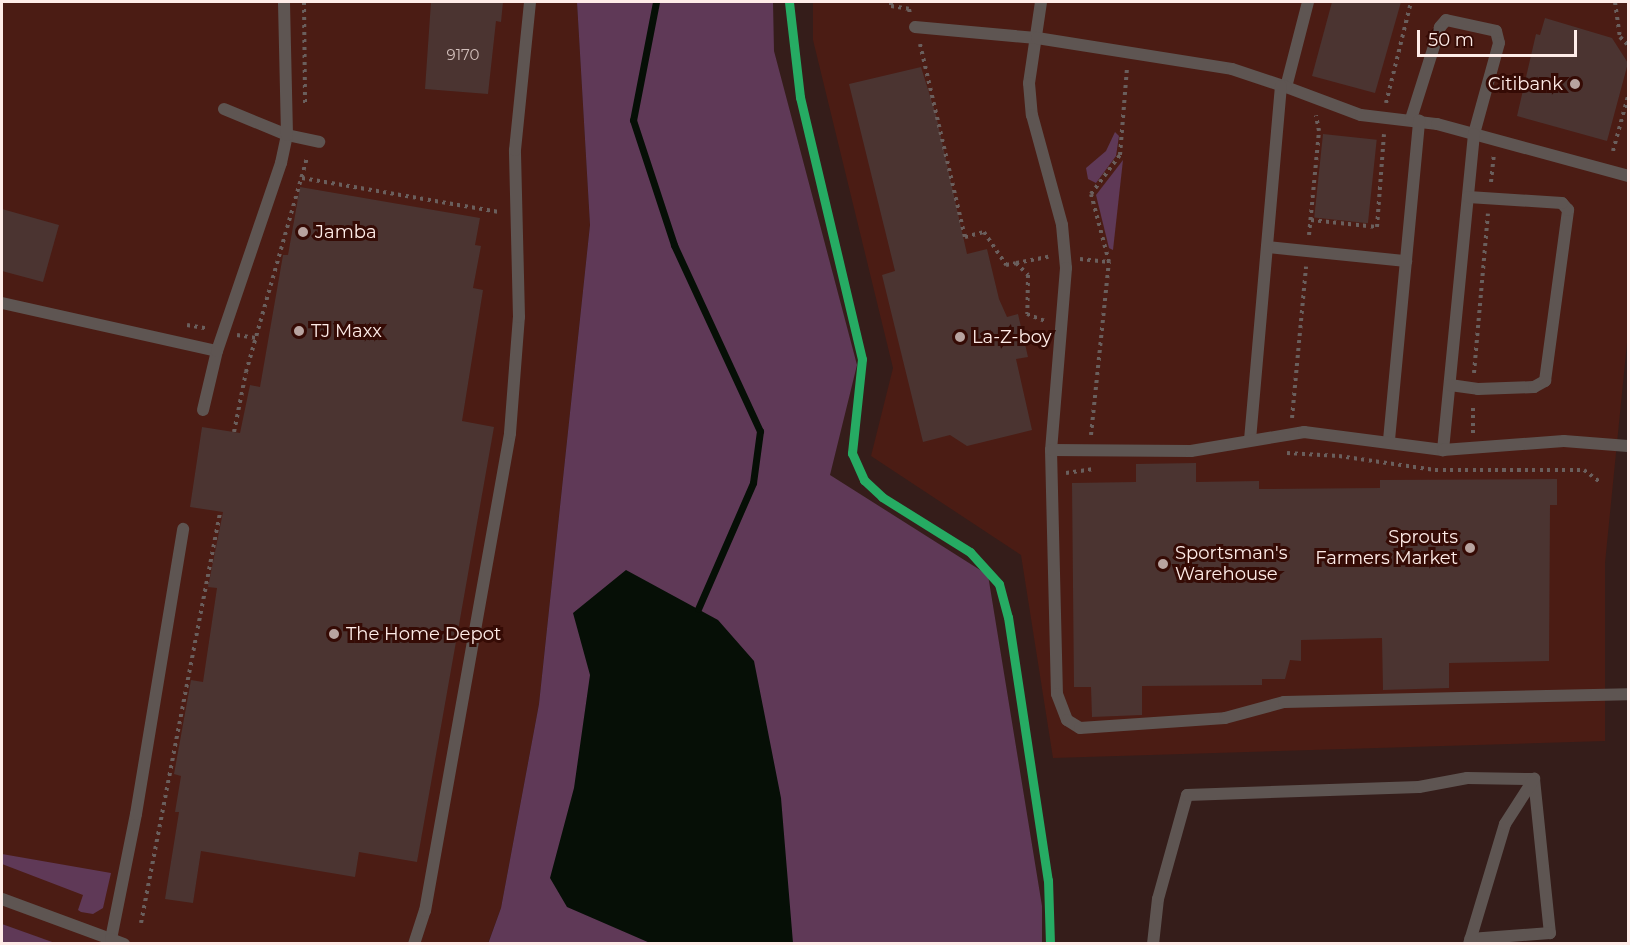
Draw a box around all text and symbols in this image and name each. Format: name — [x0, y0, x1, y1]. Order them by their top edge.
scale bar — [1420, 18, 1580, 56]
text: 50 m — [1428, 29, 1474, 51]
house number: 9170 — [446, 46, 480, 64]
place label: Citibank — [1488, 73, 1563, 95]
marker: Citibank — [1568, 77, 1582, 91]
place label: Jamba — [315, 221, 376, 243]
marker: Jamba — [296, 225, 310, 239]
place label: TJ Maxx — [311, 320, 382, 342]
marker: TJ Maxx — [292, 324, 306, 338]
place label: La-Z-boy — [972, 326, 1051, 348]
marker: La-Z-boy — [953, 330, 967, 344]
place label: Sprouts Farmers Market — [1315, 527, 1458, 570]
marker: Sprouts Farmers Market — [1463, 541, 1477, 555]
place label: Sportsman's Warehouse — [1175, 543, 1287, 586]
marker: Sportsman's Warehouse — [1156, 557, 1170, 571]
place label: The Home Depot — [346, 623, 501, 645]
marker: The Home Depot — [327, 627, 341, 641]

